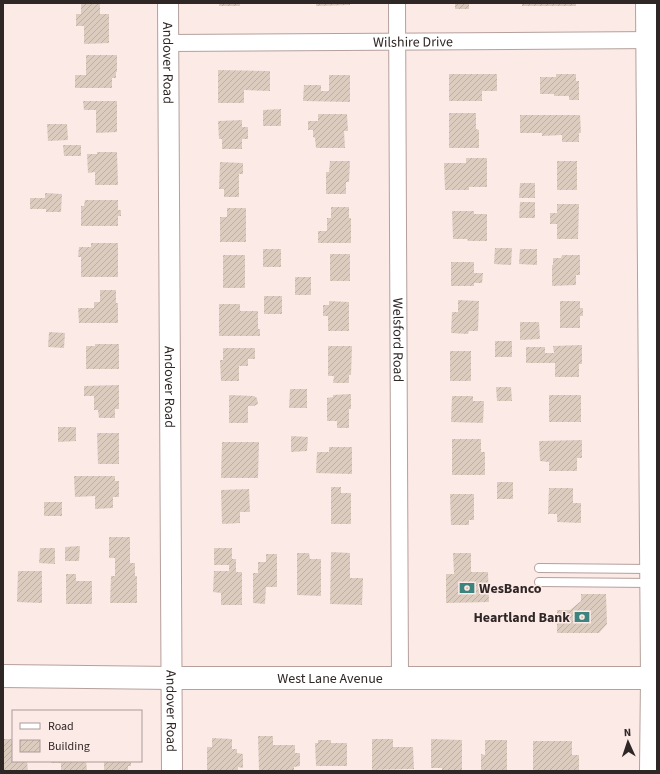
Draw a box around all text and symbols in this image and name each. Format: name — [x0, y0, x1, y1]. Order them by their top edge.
street label: Andover Road — [157, 22, 178, 104]
street label: Wilshire Drive — [373, 32, 453, 53]
street label: Welsford Road — [387, 298, 408, 382]
street label: Andover Road — [159, 346, 179, 428]
bank icon: WesBanco — [458, 579, 476, 597]
place label: WesBanco — [479, 579, 542, 599]
place label: Heartland Bank — [473, 608, 570, 628]
bank icon: Heartland Bank — [573, 608, 591, 626]
street label: West Lane Avenue — [277, 669, 383, 689]
street label: Andover Road — [160, 670, 181, 752]
legend — [12, 710, 142, 762]
text: Road — [48, 718, 74, 735]
north arrow — [608, 722, 648, 762]
text: N — [623, 725, 632, 740]
text: Building — [48, 738, 90, 755]

